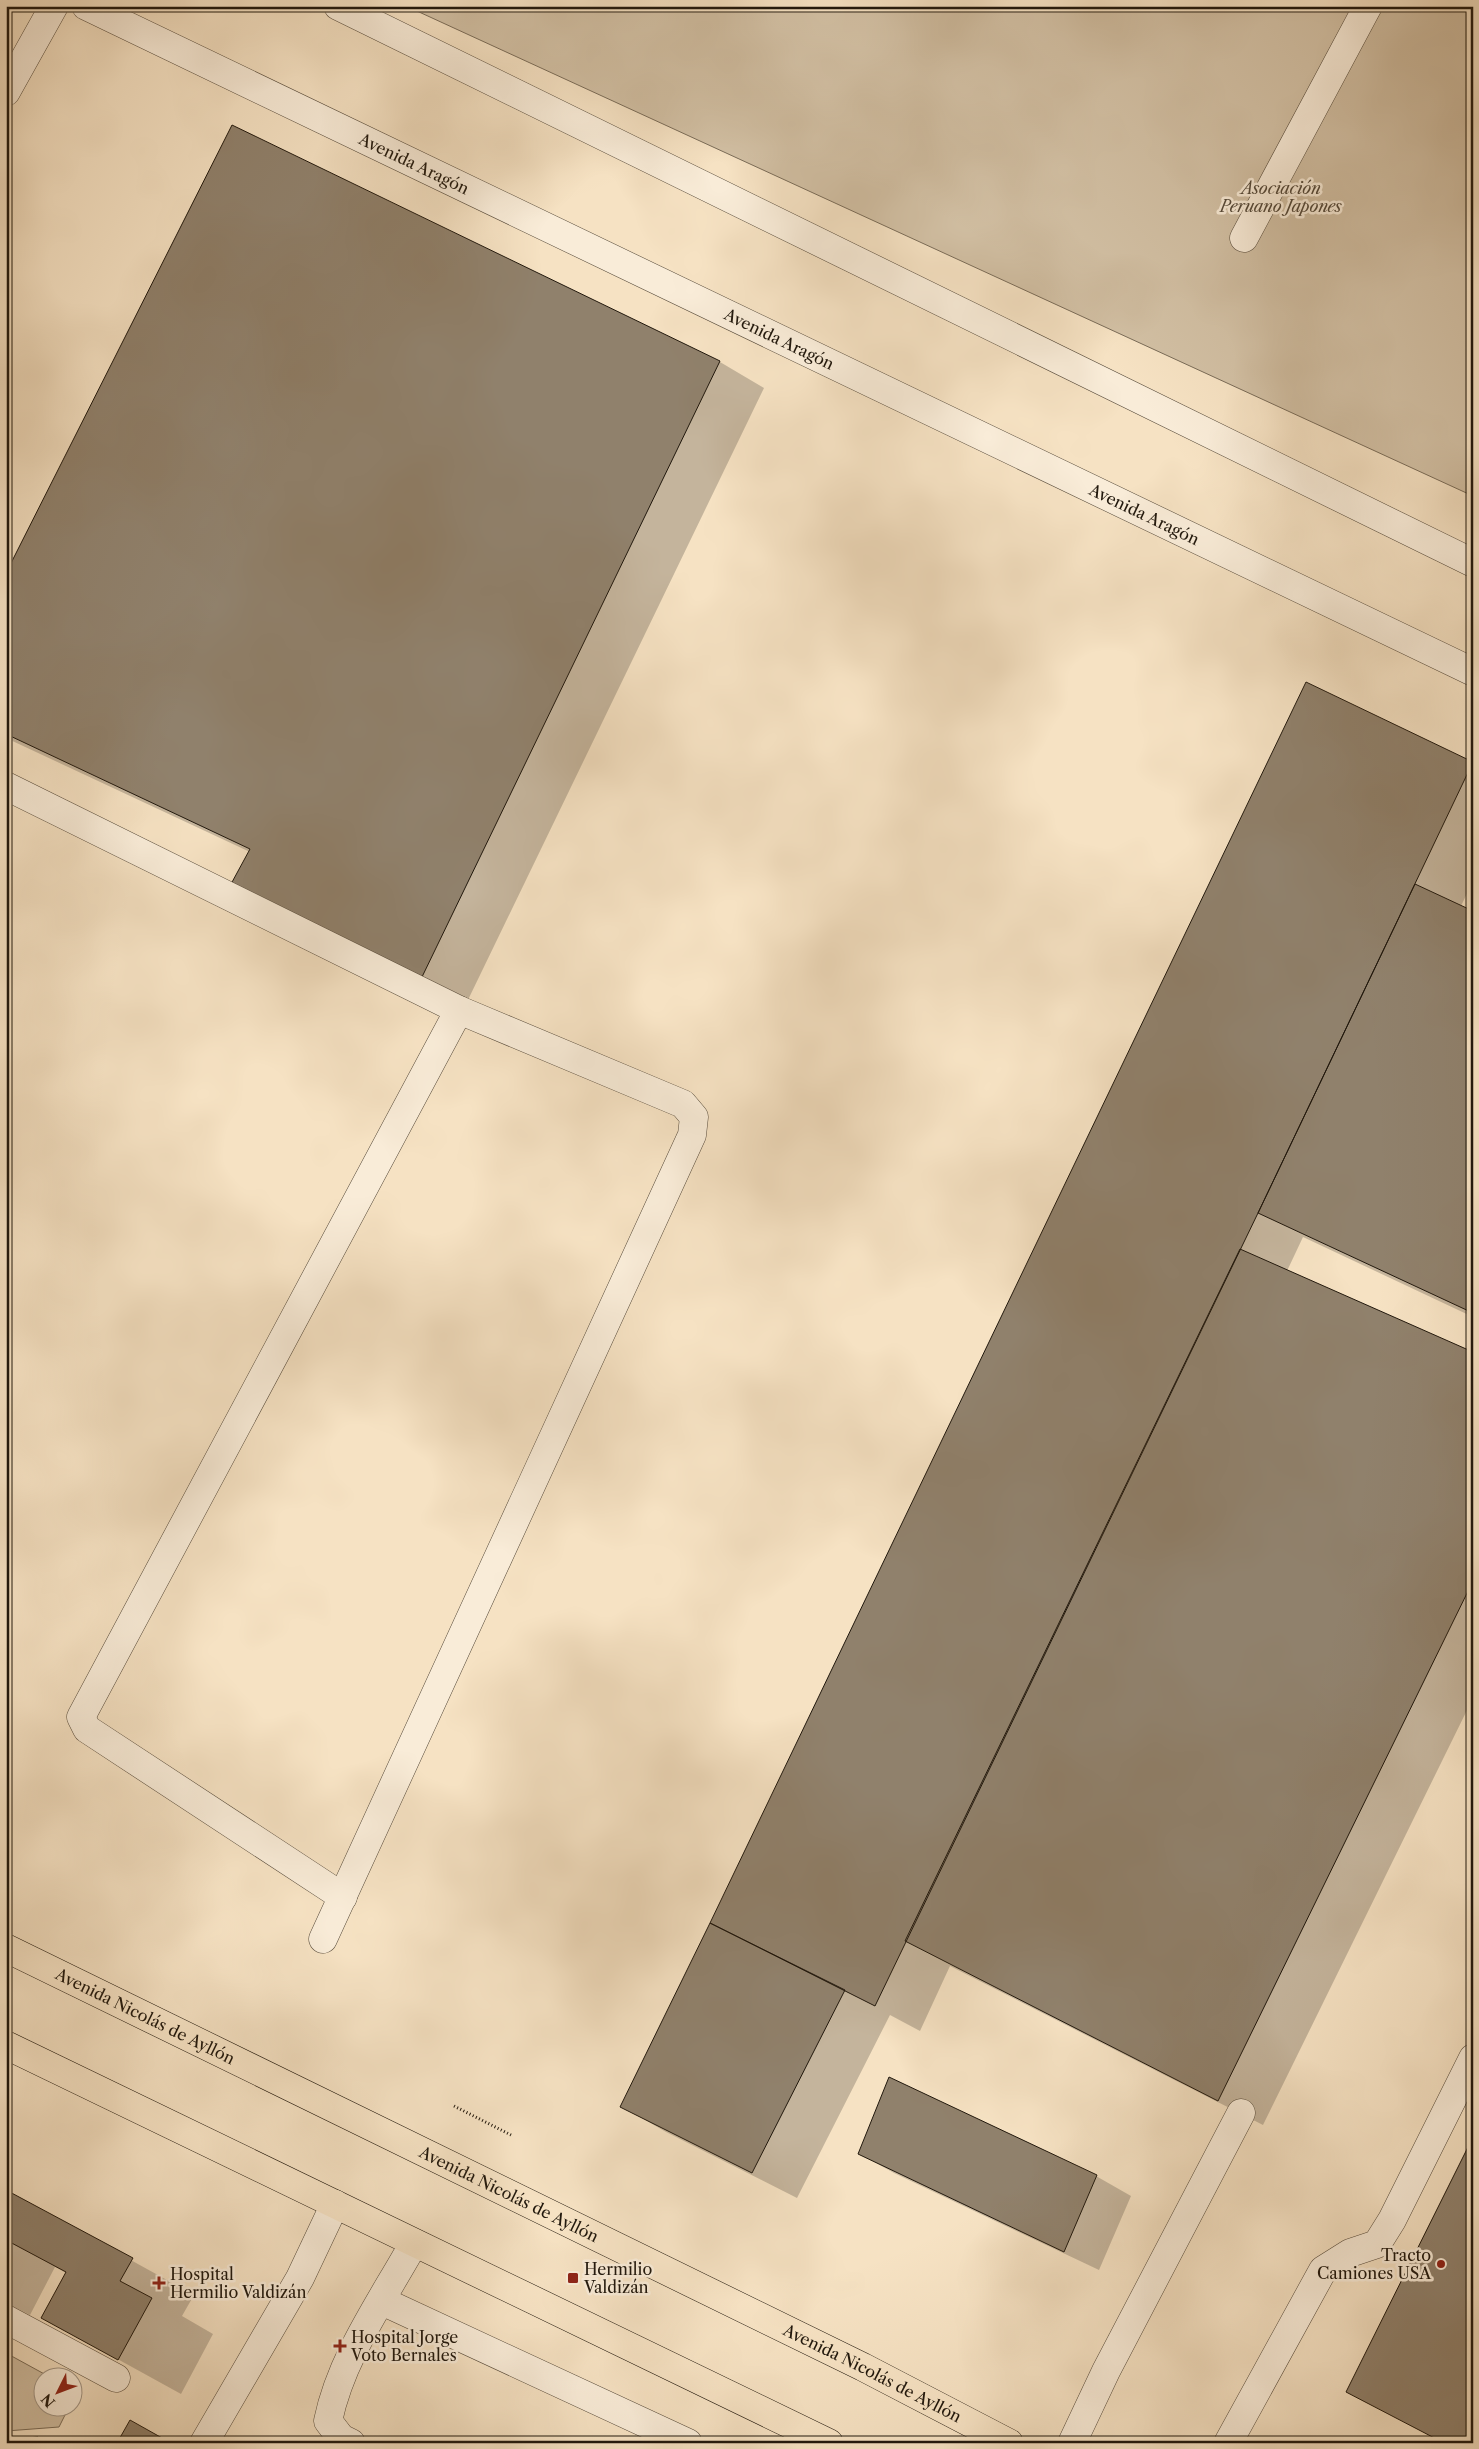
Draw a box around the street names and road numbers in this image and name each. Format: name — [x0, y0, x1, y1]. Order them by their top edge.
street label: Avenida Aragón — [355, 128, 472, 199]
street label: Avenida Aragón — [720, 303, 838, 374]
street label: Avenida Aragón — [1085, 479, 1203, 549]
street label: Avenida Nicolás de Ayllón — [51, 1963, 238, 2068]
street label: Avenida Nicolás de Ayllón — [415, 2141, 602, 2246]
street label: Avenida Nicolás de Ayllón — [779, 2319, 965, 2427]

